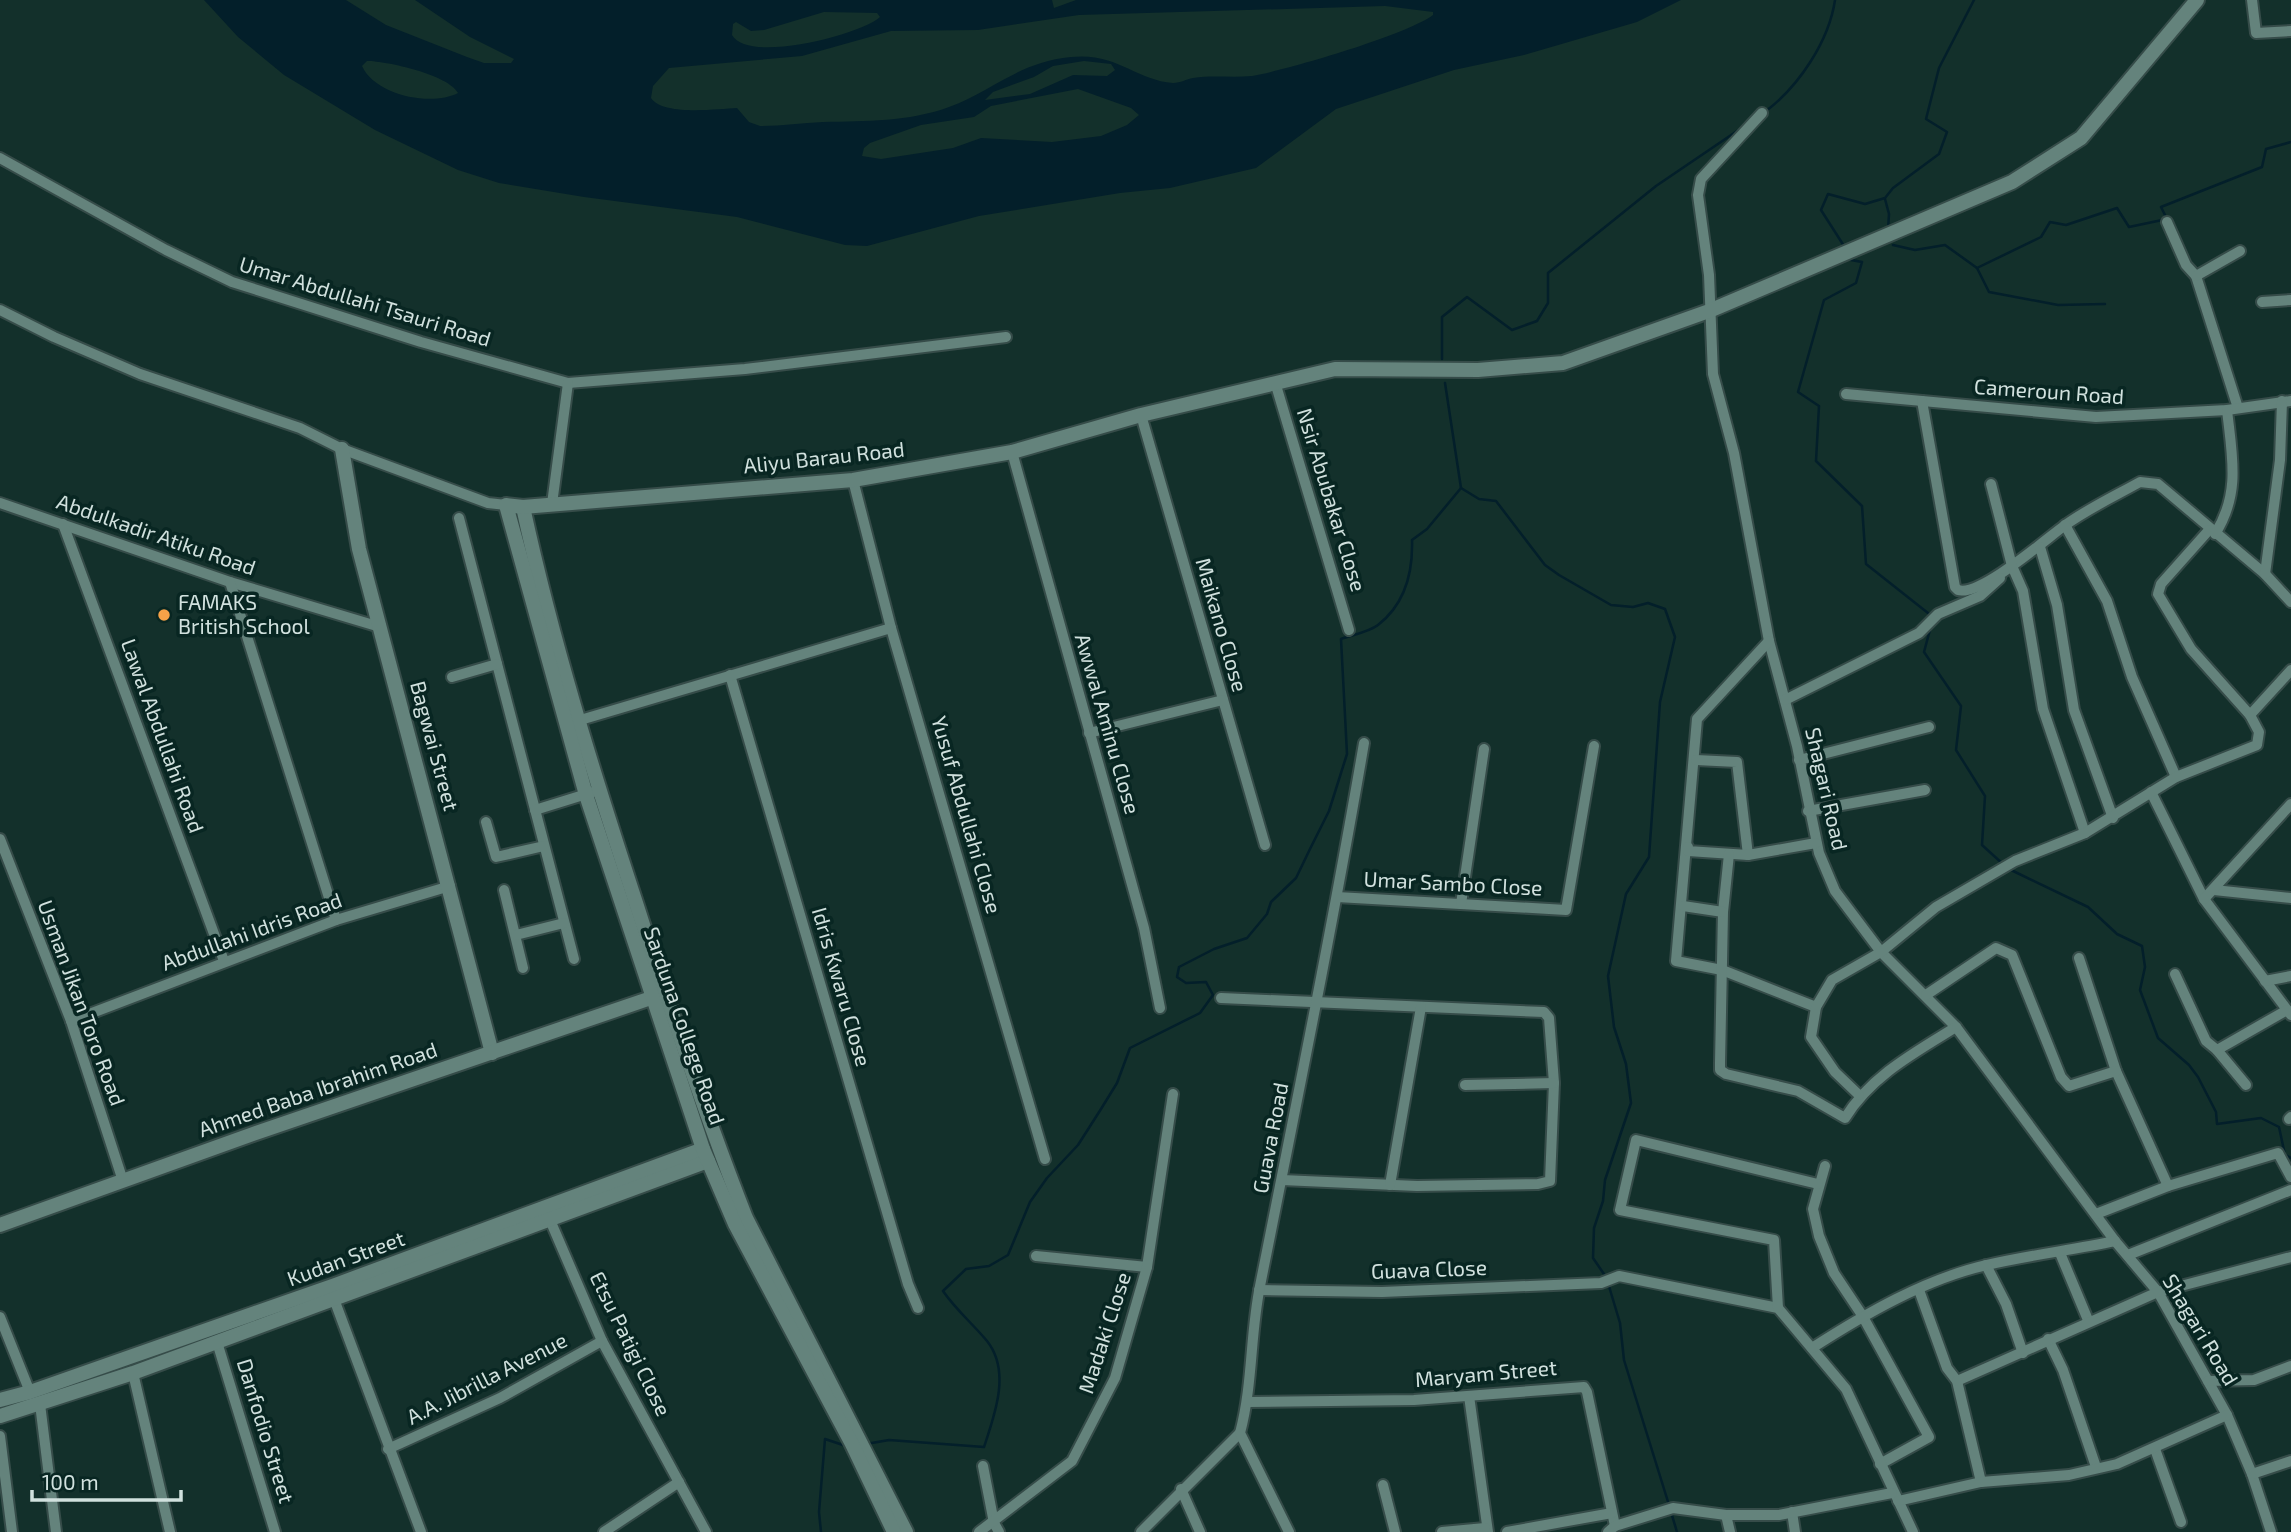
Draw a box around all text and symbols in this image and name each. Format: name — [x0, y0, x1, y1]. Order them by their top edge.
street label: Umar Abdullahi Tsauri Road — [237, 250, 494, 351]
street label: Cameroun Road — [1973, 373, 2125, 408]
street label: Nsir Abubakar Close — [1293, 405, 1372, 594]
street label: Aliyu Barau Road — [742, 436, 906, 477]
street label: Abdulkadir Atiku Road — [54, 488, 259, 579]
street label: Maikano Close — [1191, 555, 1254, 694]
place label: FAMAKS British School — [178, 589, 311, 638]
marker: FAMAKS British School — [156, 607, 172, 623]
street label: Awwal Aminu Close — [1071, 631, 1146, 817]
street label: Lawal Abdullahi Road — [117, 635, 210, 836]
street label: Bagwai Street — [406, 678, 465, 813]
street label: Yusuf Abdullahi Close — [927, 713, 1008, 916]
street label: Shagari Road — [1801, 725, 1854, 853]
street label: Umar Sambo Close — [1363, 865, 1543, 900]
street label: Abdullahi Idris Road — [158, 886, 345, 975]
street label: Usman Jikan Toro Road — [34, 896, 131, 1109]
street label: Idris Kwaru Close — [808, 904, 877, 1069]
street label: Sarduna College Road — [640, 923, 731, 1128]
street label: Ahmed Baba Ibrahim Road — [195, 1036, 440, 1141]
street label: Guava Road — [1247, 1080, 1293, 1195]
street label: Kudan Street — [283, 1225, 408, 1290]
street label: Guava Close — [1371, 1254, 1487, 1283]
street label: Etsu Patigi Close — [586, 1267, 677, 1420]
street label: Madaki Close — [1072, 1269, 1135, 1396]
street label: Shagari Road — [2158, 1269, 2244, 1389]
street label: A.A. Jibrilla Avenue — [402, 1326, 571, 1429]
street label: Maryam Street — [1414, 1354, 1558, 1391]
street label: Danfodio Street — [233, 1355, 300, 1506]
scale bar — [32, 1458, 180, 1502]
text: 100 m — [42, 1469, 99, 1494]

